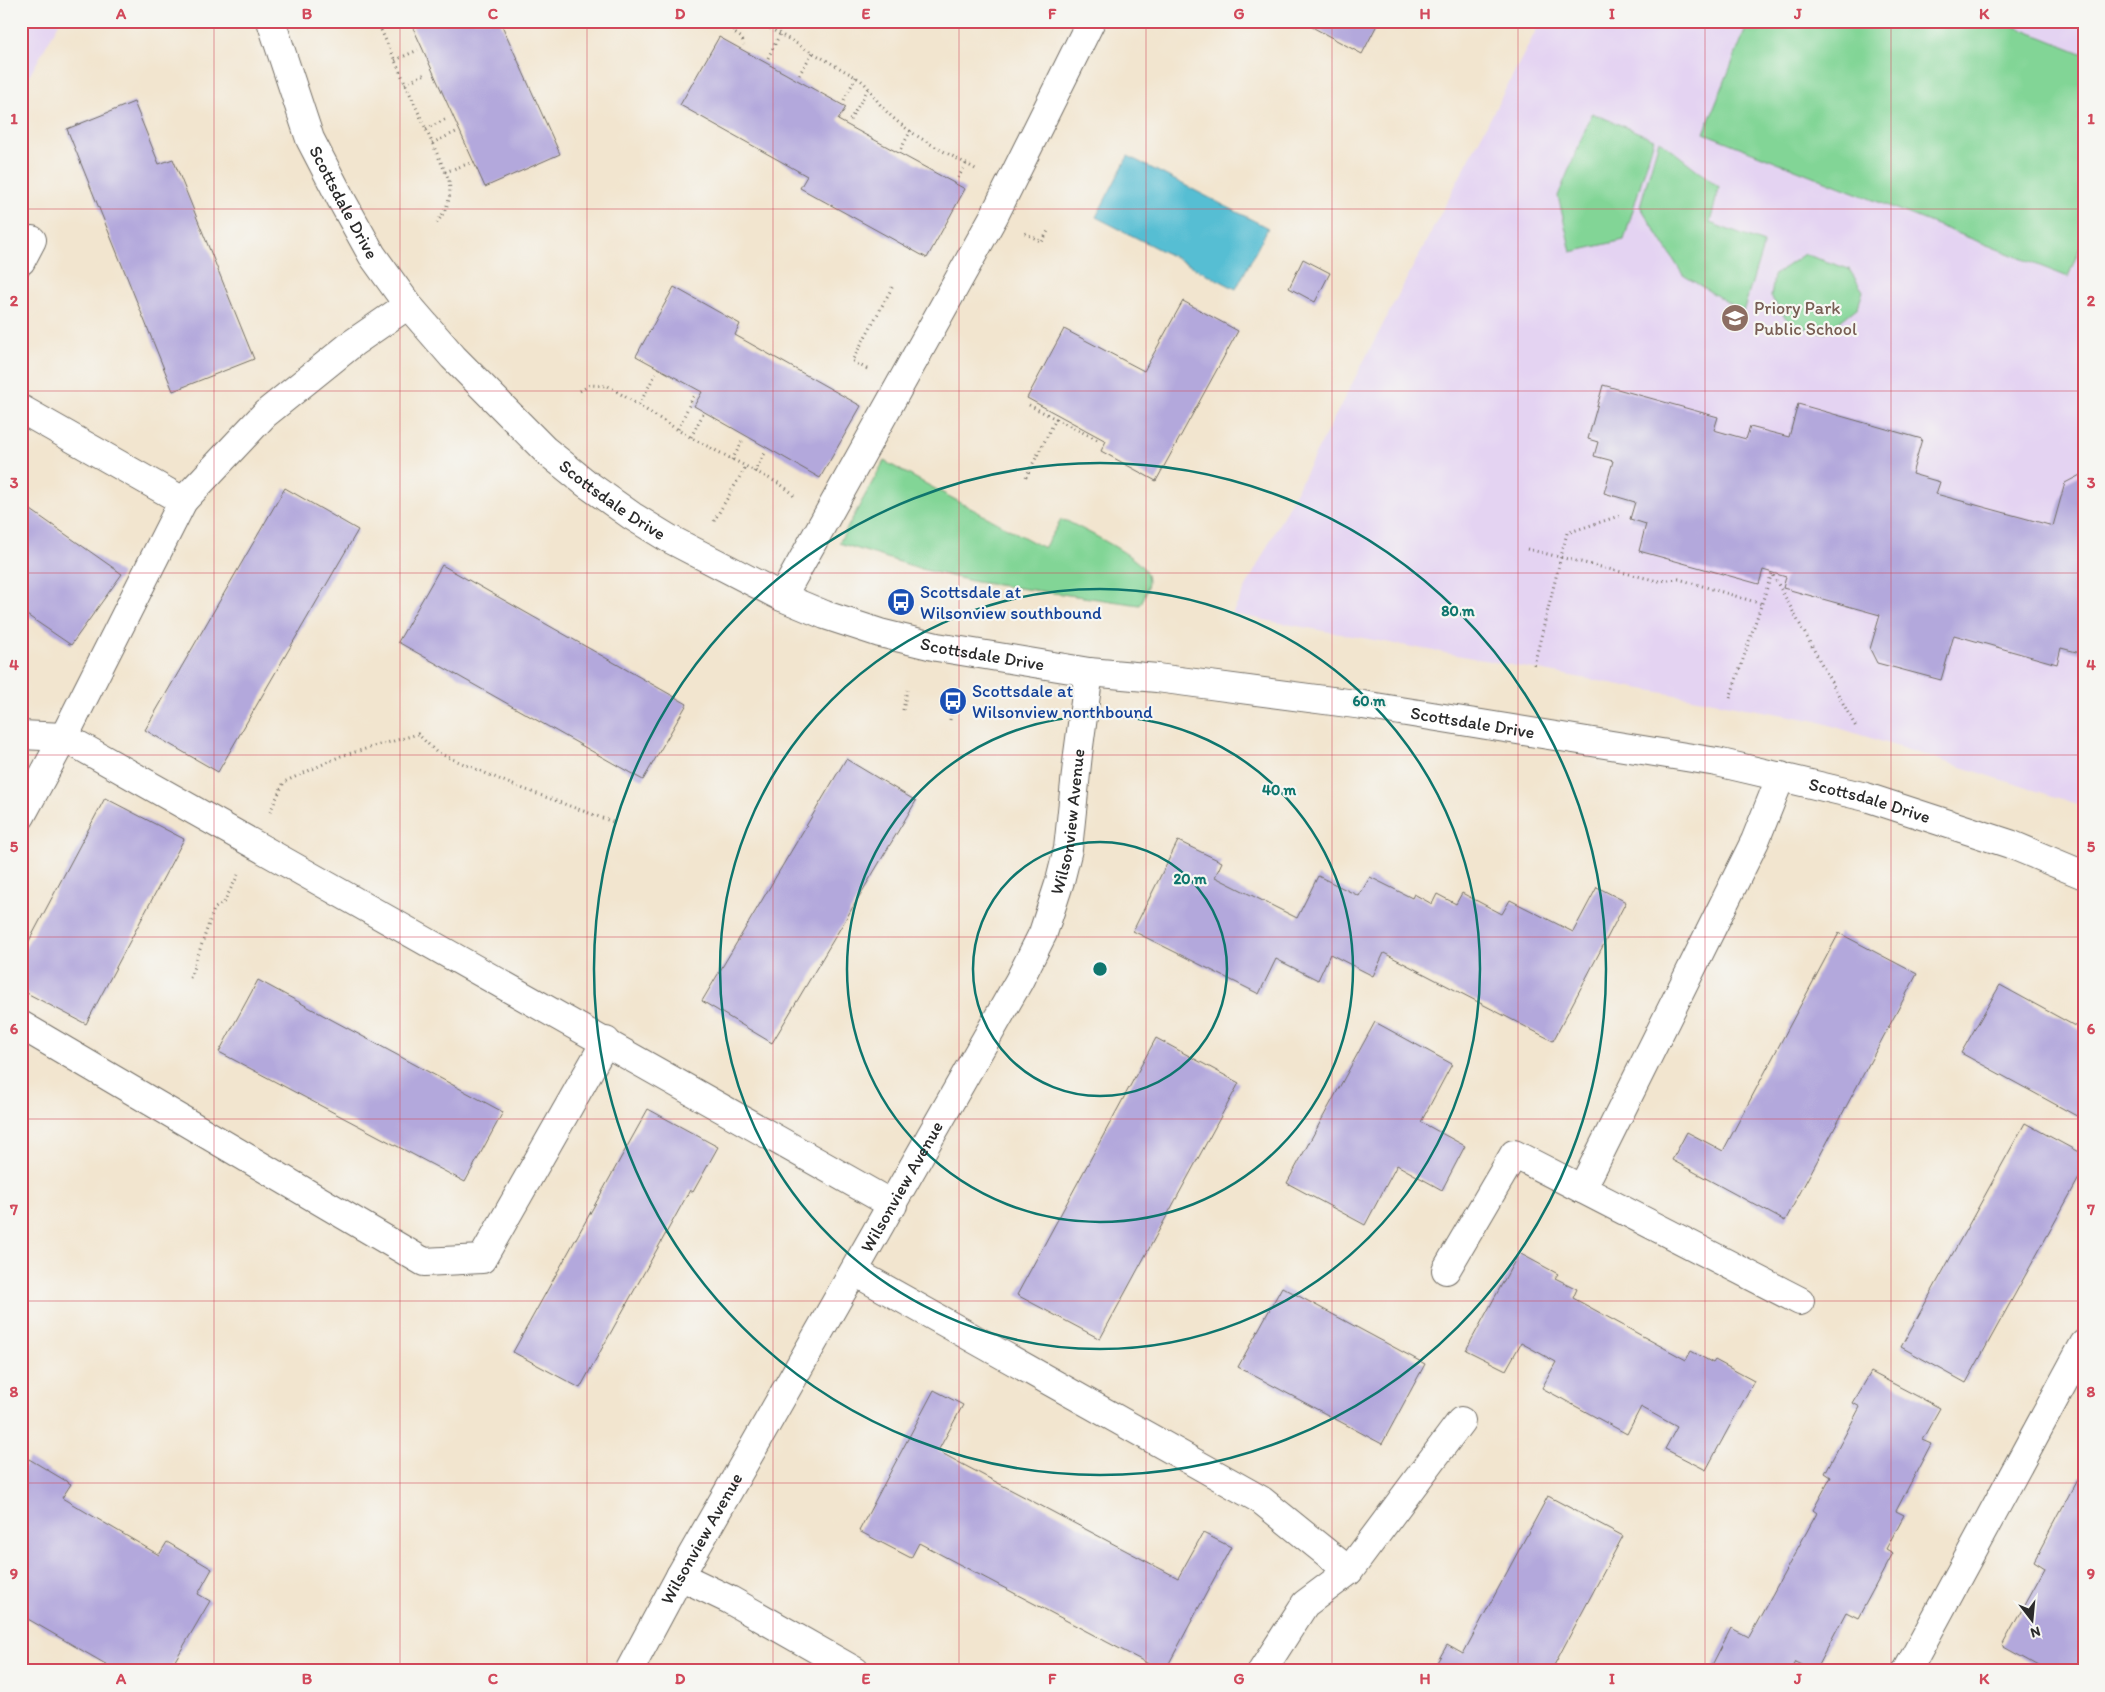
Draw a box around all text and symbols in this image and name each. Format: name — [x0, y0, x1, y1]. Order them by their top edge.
text: A — [115, 4, 127, 23]
text: B — [302, 4, 313, 23]
text: C — [488, 4, 499, 23]
text: D — [675, 4, 686, 23]
text: E — [862, 4, 871, 23]
text: F — [1048, 4, 1057, 23]
text: G — [1233, 4, 1245, 23]
text: H — [1419, 4, 1431, 23]
text: I — [1609, 4, 1615, 23]
text: J — [1793, 4, 1802, 23]
text: K — [1979, 4, 1990, 23]
text: 1 — [10, 109, 18, 128]
text: 1 — [2087, 109, 2095, 128]
street label: Scottsdale Drive — [304, 142, 383, 263]
text: 2 — [10, 291, 19, 310]
text: 2 — [2087, 291, 2096, 310]
place label: Priory Park Public School — [1754, 297, 1857, 340]
school or university icon: Priory Park Public School — [1720, 303, 1750, 333]
street label: Scottsdale Drive — [555, 455, 670, 545]
text: 3 — [10, 473, 19, 492]
text: 3 — [2087, 473, 2096, 492]
place label: Scottsdale at Wilsonview southbound — [920, 581, 1102, 624]
bus stop icon: Scottsdale at Wilsonview southbound — [886, 587, 916, 617]
text: 80 m — [1441, 602, 1475, 620]
street label: Scottsdale Drive — [918, 632, 1046, 675]
text: 4 — [9, 655, 19, 674]
text: 4 — [2086, 655, 2096, 674]
place label: Scottsdale at Wilsonview northbound — [972, 680, 1153, 723]
bus stop icon: Scottsdale at Wilsonview northbound — [938, 686, 968, 716]
text: 60 m — [1352, 692, 1386, 710]
street label: Scottsdale Drive — [1409, 702, 1536, 743]
street label: Wilsonview Avenue — [1045, 747, 1090, 898]
street label: Scottsdale Drive — [1807, 773, 1933, 828]
text: 40 m — [1262, 781, 1297, 799]
text: 5 — [10, 837, 19, 856]
text: 5 — [2087, 837, 2096, 856]
text: 20 m — [1173, 870, 1207, 888]
centre of rings — [1091, 960, 1109, 978]
text: 6 — [10, 1019, 19, 1038]
text: 6 — [2087, 1019, 2096, 1038]
street label: Wilsonview Avenue — [856, 1117, 948, 1256]
text: 7 — [9, 1200, 18, 1219]
text: 7 — [2086, 1200, 2095, 1219]
text: 8 — [10, 1382, 19, 1401]
text: 8 — [2087, 1382, 2096, 1401]
street label: Wilsonview Avenue — [656, 1469, 747, 1608]
text: 9 — [10, 1564, 18, 1583]
text: 9 — [2087, 1564, 2095, 1583]
north arrow — [2008, 1594, 2058, 1644]
text: N — [2029, 1623, 2042, 1641]
text: A — [115, 1669, 127, 1688]
text: B — [302, 1669, 313, 1688]
text: C — [488, 1669, 499, 1688]
text: D — [675, 1669, 686, 1688]
text: E — [862, 1669, 871, 1688]
text: F — [1048, 1669, 1057, 1688]
text: G — [1233, 1669, 1245, 1688]
text: H — [1419, 1669, 1431, 1688]
text: I — [1609, 1669, 1615, 1688]
text: J — [1793, 1669, 1802, 1688]
text: K — [1979, 1669, 1990, 1688]

